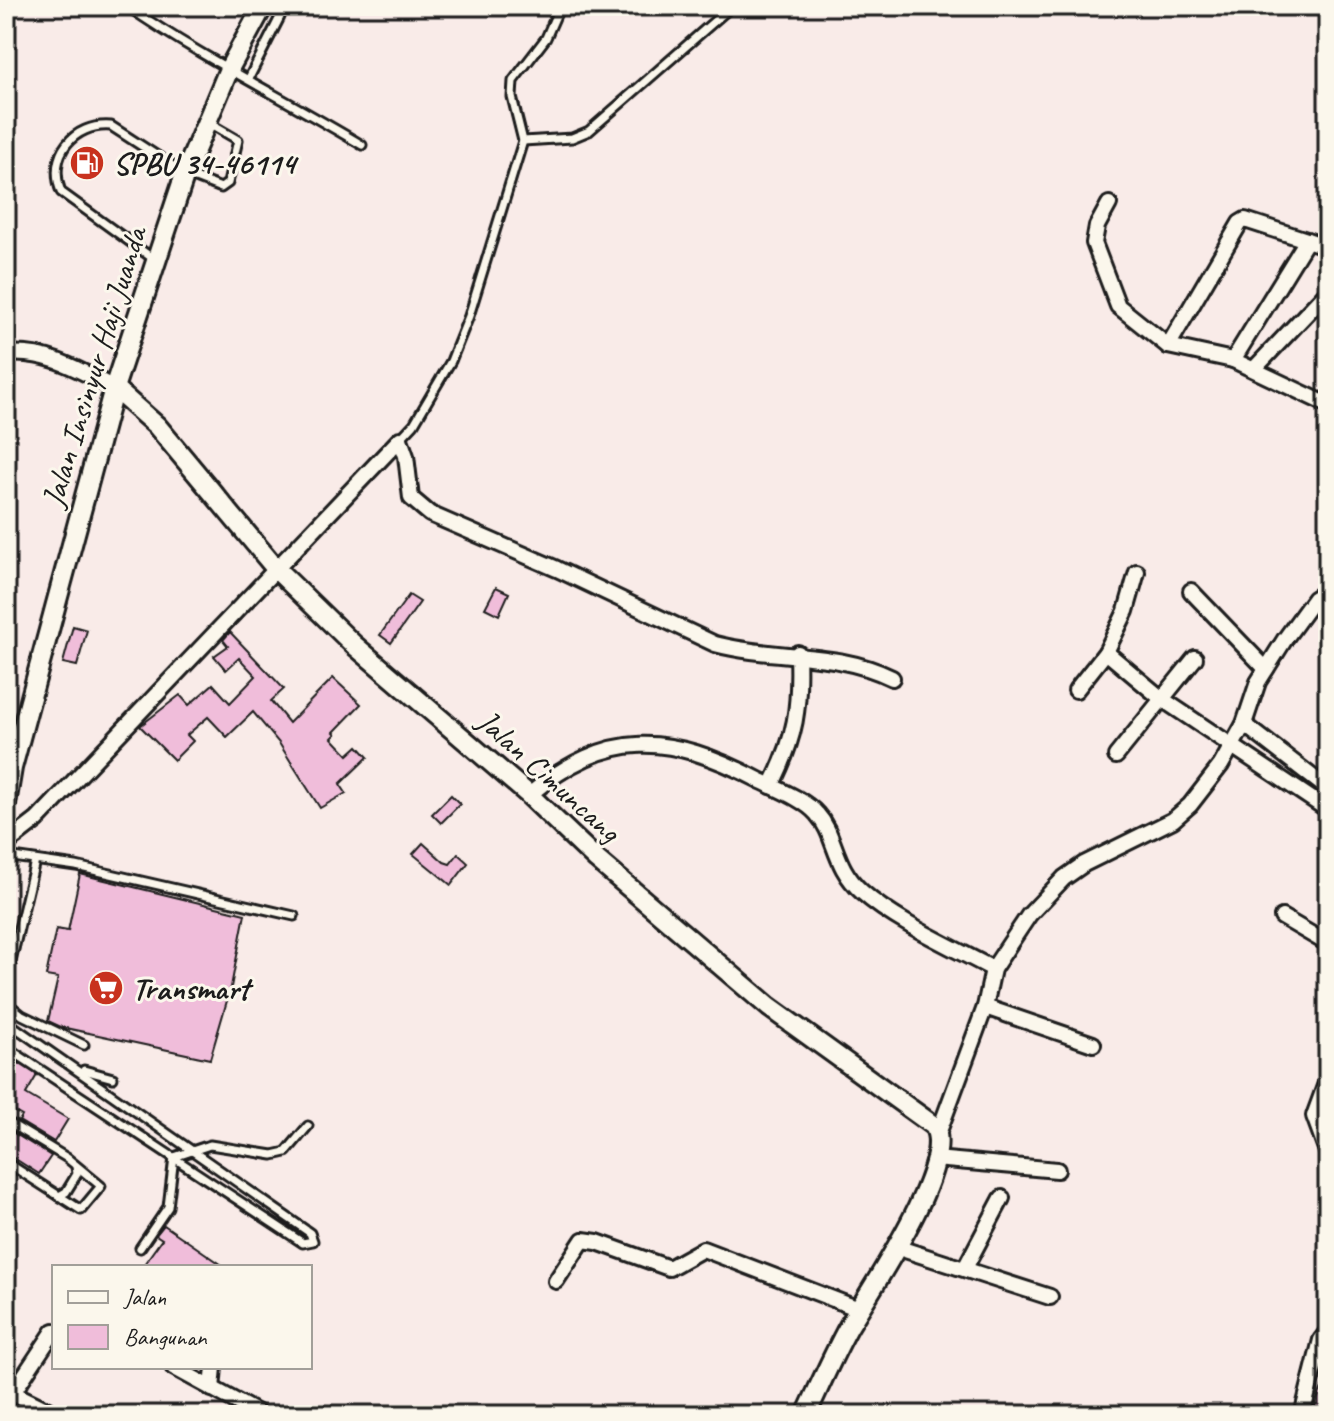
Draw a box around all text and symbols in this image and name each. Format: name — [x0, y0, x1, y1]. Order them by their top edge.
place label: SPBU 34-46114 — [113, 143, 299, 184]
fuel station icon: SPBU 34-46114 — [68, 144, 106, 182]
street label: Jalan Insinyur Haji Juanda — [31, 220, 157, 514]
street label: Jalan Cimuncang — [467, 699, 631, 852]
place label: Transmart — [132, 968, 253, 1009]
supermarket icon: Transmart — [87, 969, 125, 1007]
legend — [52, 1265, 312, 1369]
text: Jalan — [123, 1282, 166, 1312]
text: Bangunan — [124, 1322, 208, 1352]

